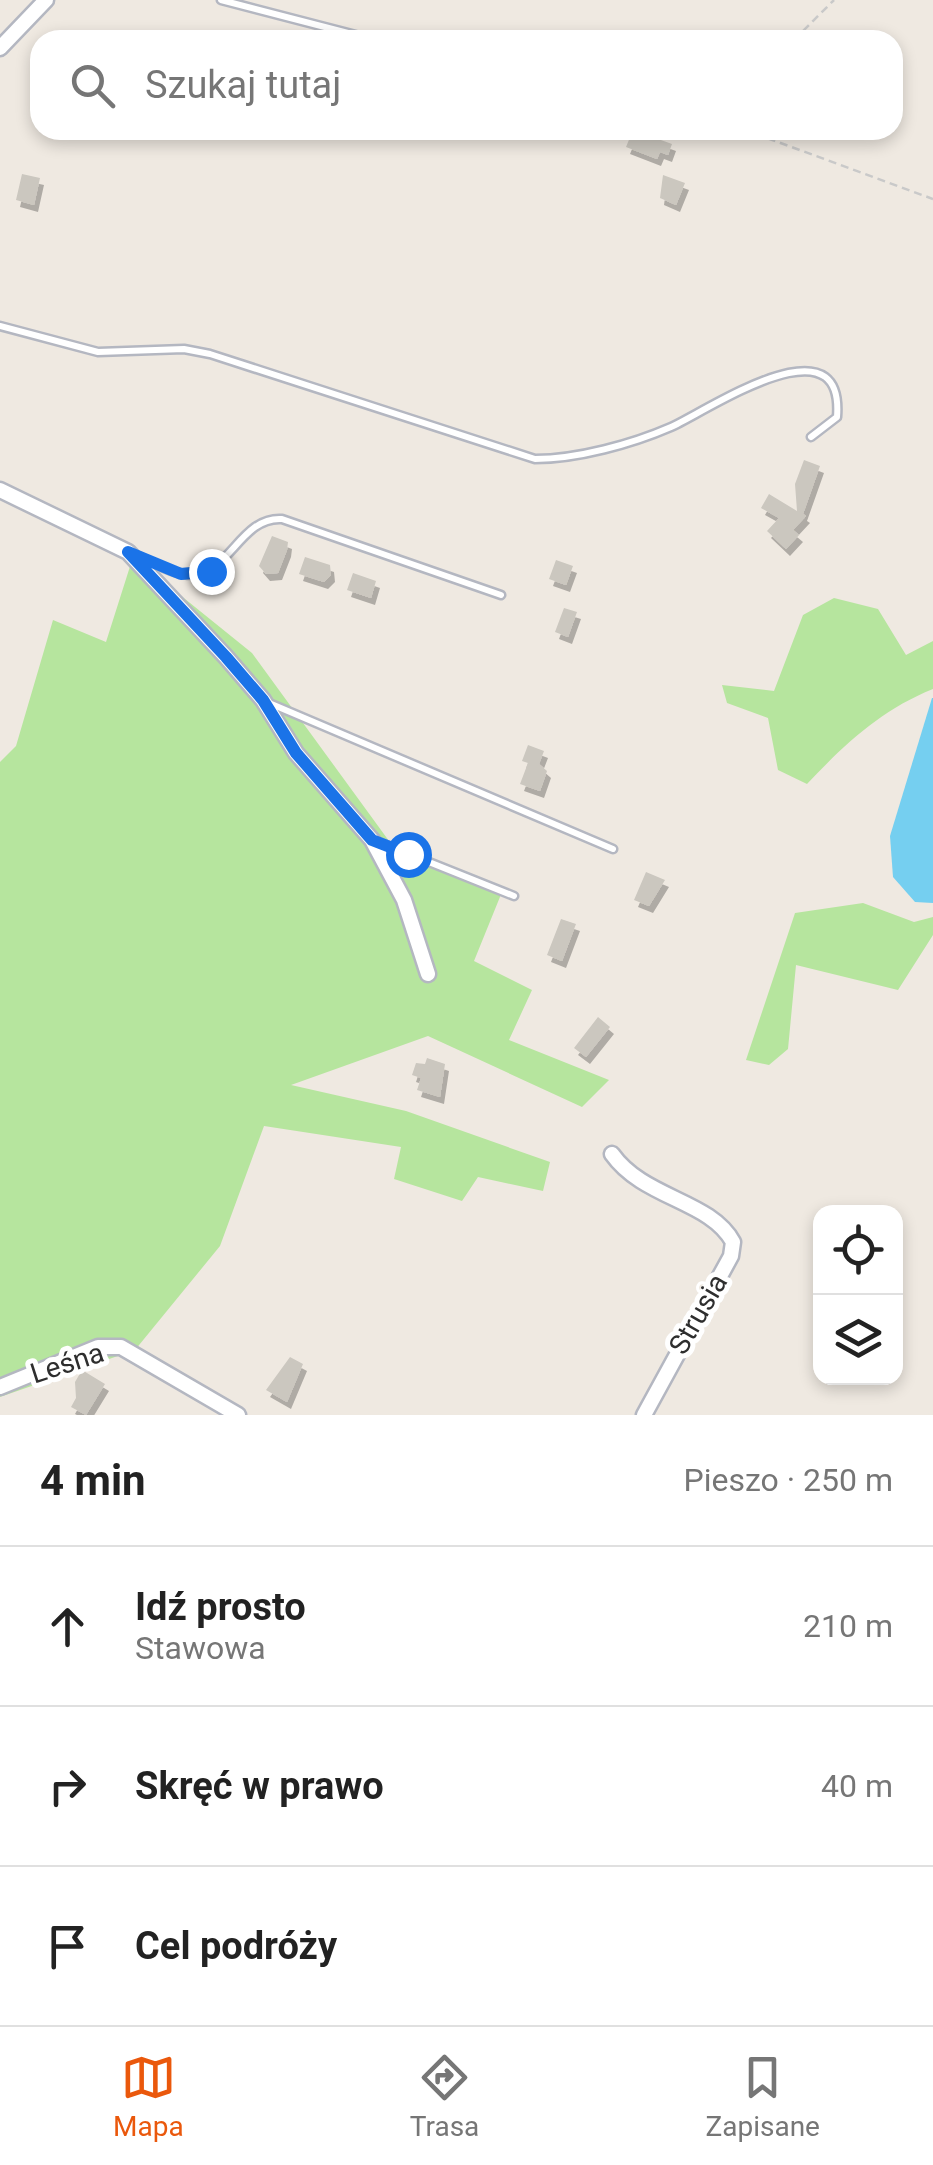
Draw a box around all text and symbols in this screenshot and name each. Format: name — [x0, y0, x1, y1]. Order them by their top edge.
search box — [30, 30, 903, 140]
icon: search — [65, 58, 120, 113]
text: Szukaj tutaj — [145, 63, 341, 107]
route end — [189, 549, 235, 595]
route start — [386, 832, 432, 878]
map controls — [813, 1205, 903, 1385]
button: locate — [813, 1205, 903, 1295]
street label: Strusia — [662, 1268, 734, 1360]
button: layers — [813, 1295, 903, 1385]
street label: Leśna — [26, 1336, 108, 1390]
text: 4 min — [40, 1456, 146, 1505]
text: Pieszo · 250 m — [683, 1461, 893, 1499]
text: Idź prosto — [135, 1585, 306, 1629]
icon: ahead — [40, 1599, 95, 1654]
text: 210 m — [803, 1607, 893, 1645]
text: Stawowa — [135, 1629, 266, 1667]
icon: right — [40, 1759, 95, 1814]
text: Skręć w prawo — [135, 1764, 384, 1808]
text: 40 m — [821, 1767, 893, 1805]
icon: arrive — [40, 1919, 95, 1974]
text: Cel podróży — [135, 1924, 337, 1968]
tab: Mapa — [113, 2050, 184, 2143]
tab: Trasa — [410, 2050, 479, 2143]
tab: Zapisane — [705, 2050, 820, 2143]

